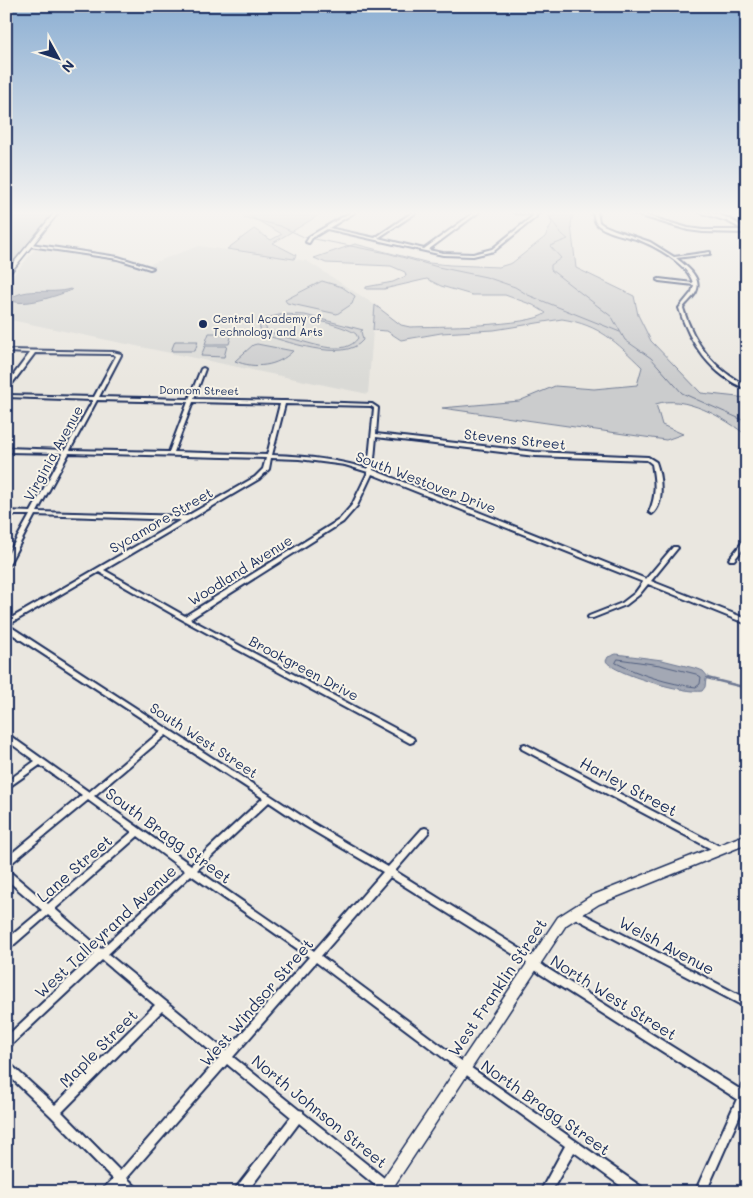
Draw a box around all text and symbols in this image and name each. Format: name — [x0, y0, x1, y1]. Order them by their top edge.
north arrow — [32, 32, 82, 82]
text: N — [58, 56, 79, 77]
place label: Central Academy of Technology and Arts — [213, 311, 323, 339]
marker: Central Academy of Technology and Arts — [197, 318, 209, 330]
street label: Donnom Street — [159, 382, 239, 398]
street label: Virginia Avenue — [19, 402, 87, 504]
street label: Stevens Street — [463, 424, 567, 454]
street label: South Westover Drive — [353, 446, 499, 518]
street label: Sycamore Street — [106, 483, 216, 557]
street label: Woodland Avenue — [184, 530, 296, 610]
street label: Brookgreen Drive — [246, 631, 362, 705]
street label: South West Street — [146, 698, 262, 782]
street label: Harley Street — [577, 751, 681, 821]
street label: South Bragg Street — [102, 782, 236, 888]
street label: Lane Street — [32, 830, 116, 906]
street label: West Talleyrand Avenue — [30, 860, 180, 1002]
street label: Welsh Avenue — [616, 911, 718, 979]
street label: West Franklin Street — [443, 914, 551, 1060]
street label: West Windsor Street — [195, 934, 317, 1070]
street label: North West Street — [547, 950, 681, 1044]
street label: Maple Street — [54, 1004, 142, 1092]
street label: North Johnson Street — [248, 1050, 392, 1172]
street label: North Bragg Street — [477, 1055, 615, 1159]

